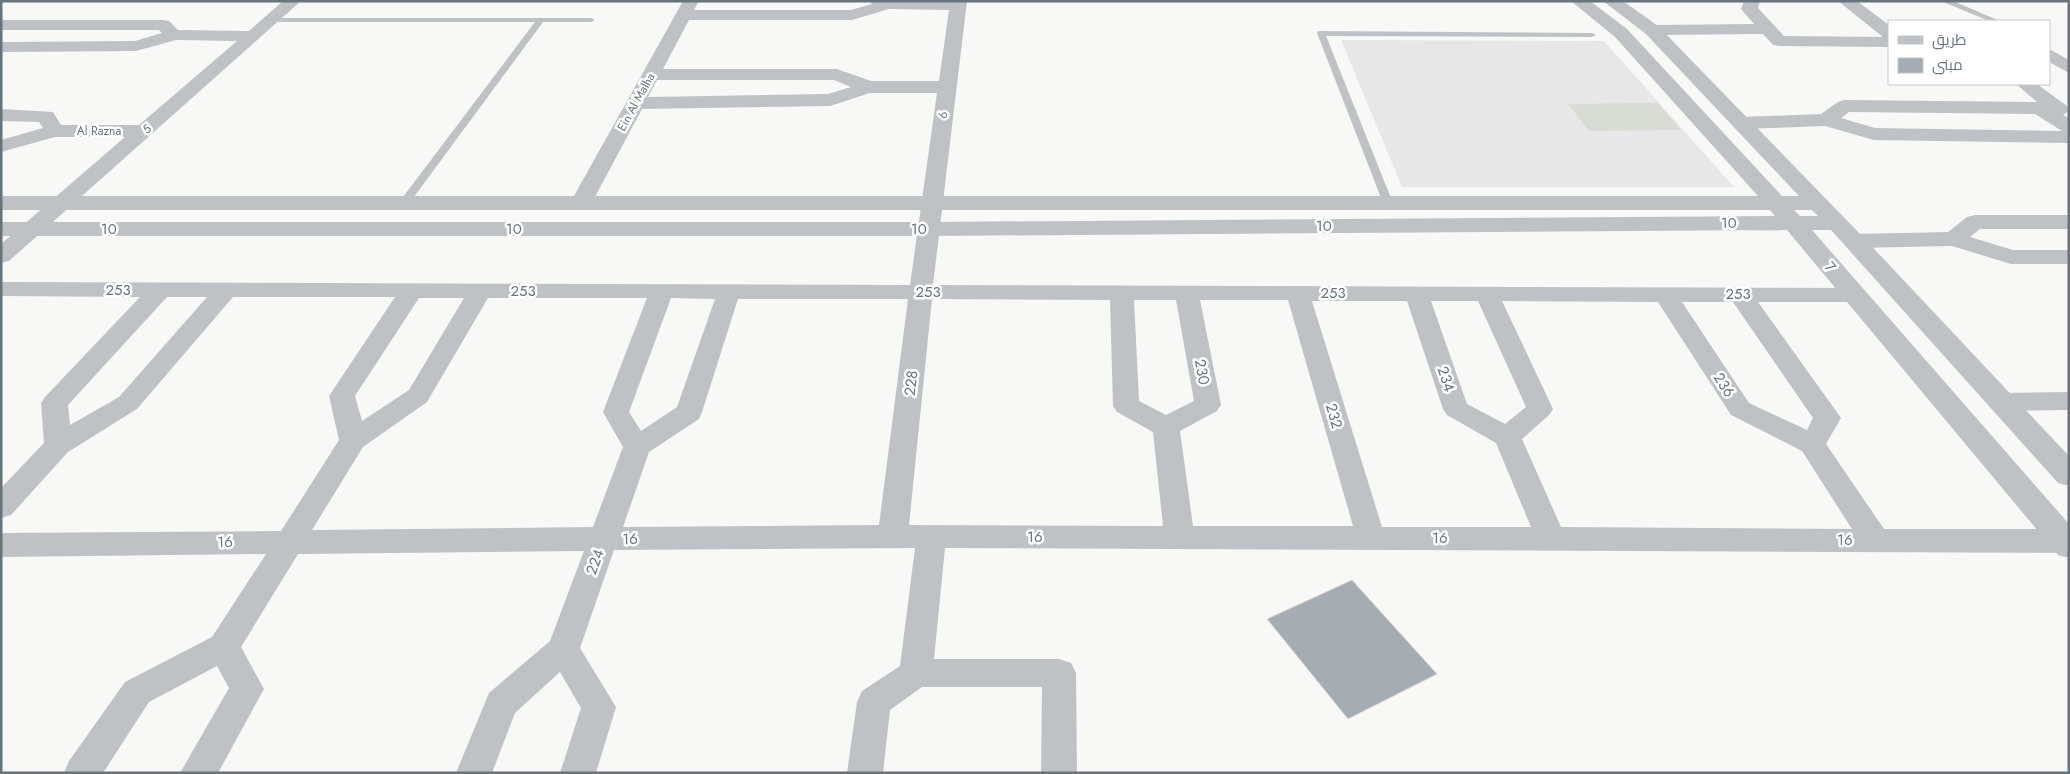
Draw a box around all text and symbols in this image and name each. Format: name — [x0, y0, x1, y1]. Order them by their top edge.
legend — [1888, 20, 2050, 85]
text: طريق — [1932, 29, 1966, 51]
text: مبنى — [1932, 54, 1963, 76]
street label: Ein Al Malha — [613, 69, 660, 134]
street label: 6 — [934, 110, 952, 120]
street label: 5 — [139, 120, 156, 138]
street label: Al Razna — [77, 122, 121, 140]
street label: 10 — [1721, 212, 1737, 234]
street label: 10 — [1316, 215, 1332, 237]
street label: 10 — [101, 218, 117, 240]
street label: 10 — [506, 218, 522, 240]
street label: 10 — [911, 218, 927, 240]
street label: 7 — [1819, 257, 1841, 277]
street label: 253 — [105, 279, 131, 301]
street label: 253 — [510, 280, 536, 302]
street label: 253 — [915, 281, 941, 303]
street label: 253 — [1320, 282, 1346, 304]
street label: 253 — [1725, 283, 1751, 305]
street label: 230 — [1189, 357, 1215, 387]
street label: 234 — [1431, 363, 1461, 395]
street label: 236 — [1708, 368, 1740, 402]
street label: 228 — [899, 369, 923, 397]
street label: 232 — [1320, 401, 1348, 431]
street label: 16 — [1027, 526, 1043, 548]
street label: 16 — [1432, 527, 1448, 549]
street label: 16 — [622, 528, 638, 550]
street label: 16 — [1837, 529, 1853, 551]
street label: 16 — [217, 531, 233, 553]
street label: 224 — [580, 546, 610, 578]

